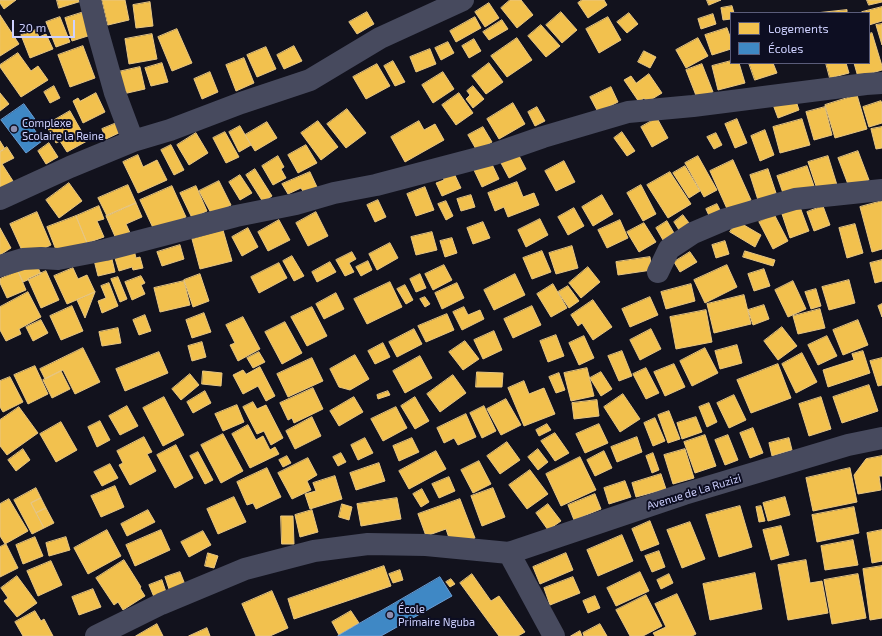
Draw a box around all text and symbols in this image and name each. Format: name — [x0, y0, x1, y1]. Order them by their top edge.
scale bar — [14, 12, 77, 38]
legend — [730, 12, 870, 64]
text: 20 m — [19, 20, 46, 34]
text: Logements — [768, 21, 829, 35]
text: Écoles — [768, 41, 803, 55]
place label: Complexe Scolaire la Reine — [22, 116, 104, 142]
marker: Complexe Scolaire la Reine — [9, 124, 19, 134]
street label: Avenue de La Ruzizi — [645, 471, 743, 513]
place label: École Primaire Nguba — [398, 602, 475, 628]
marker: École Primaire Nguba — [385, 610, 395, 620]

